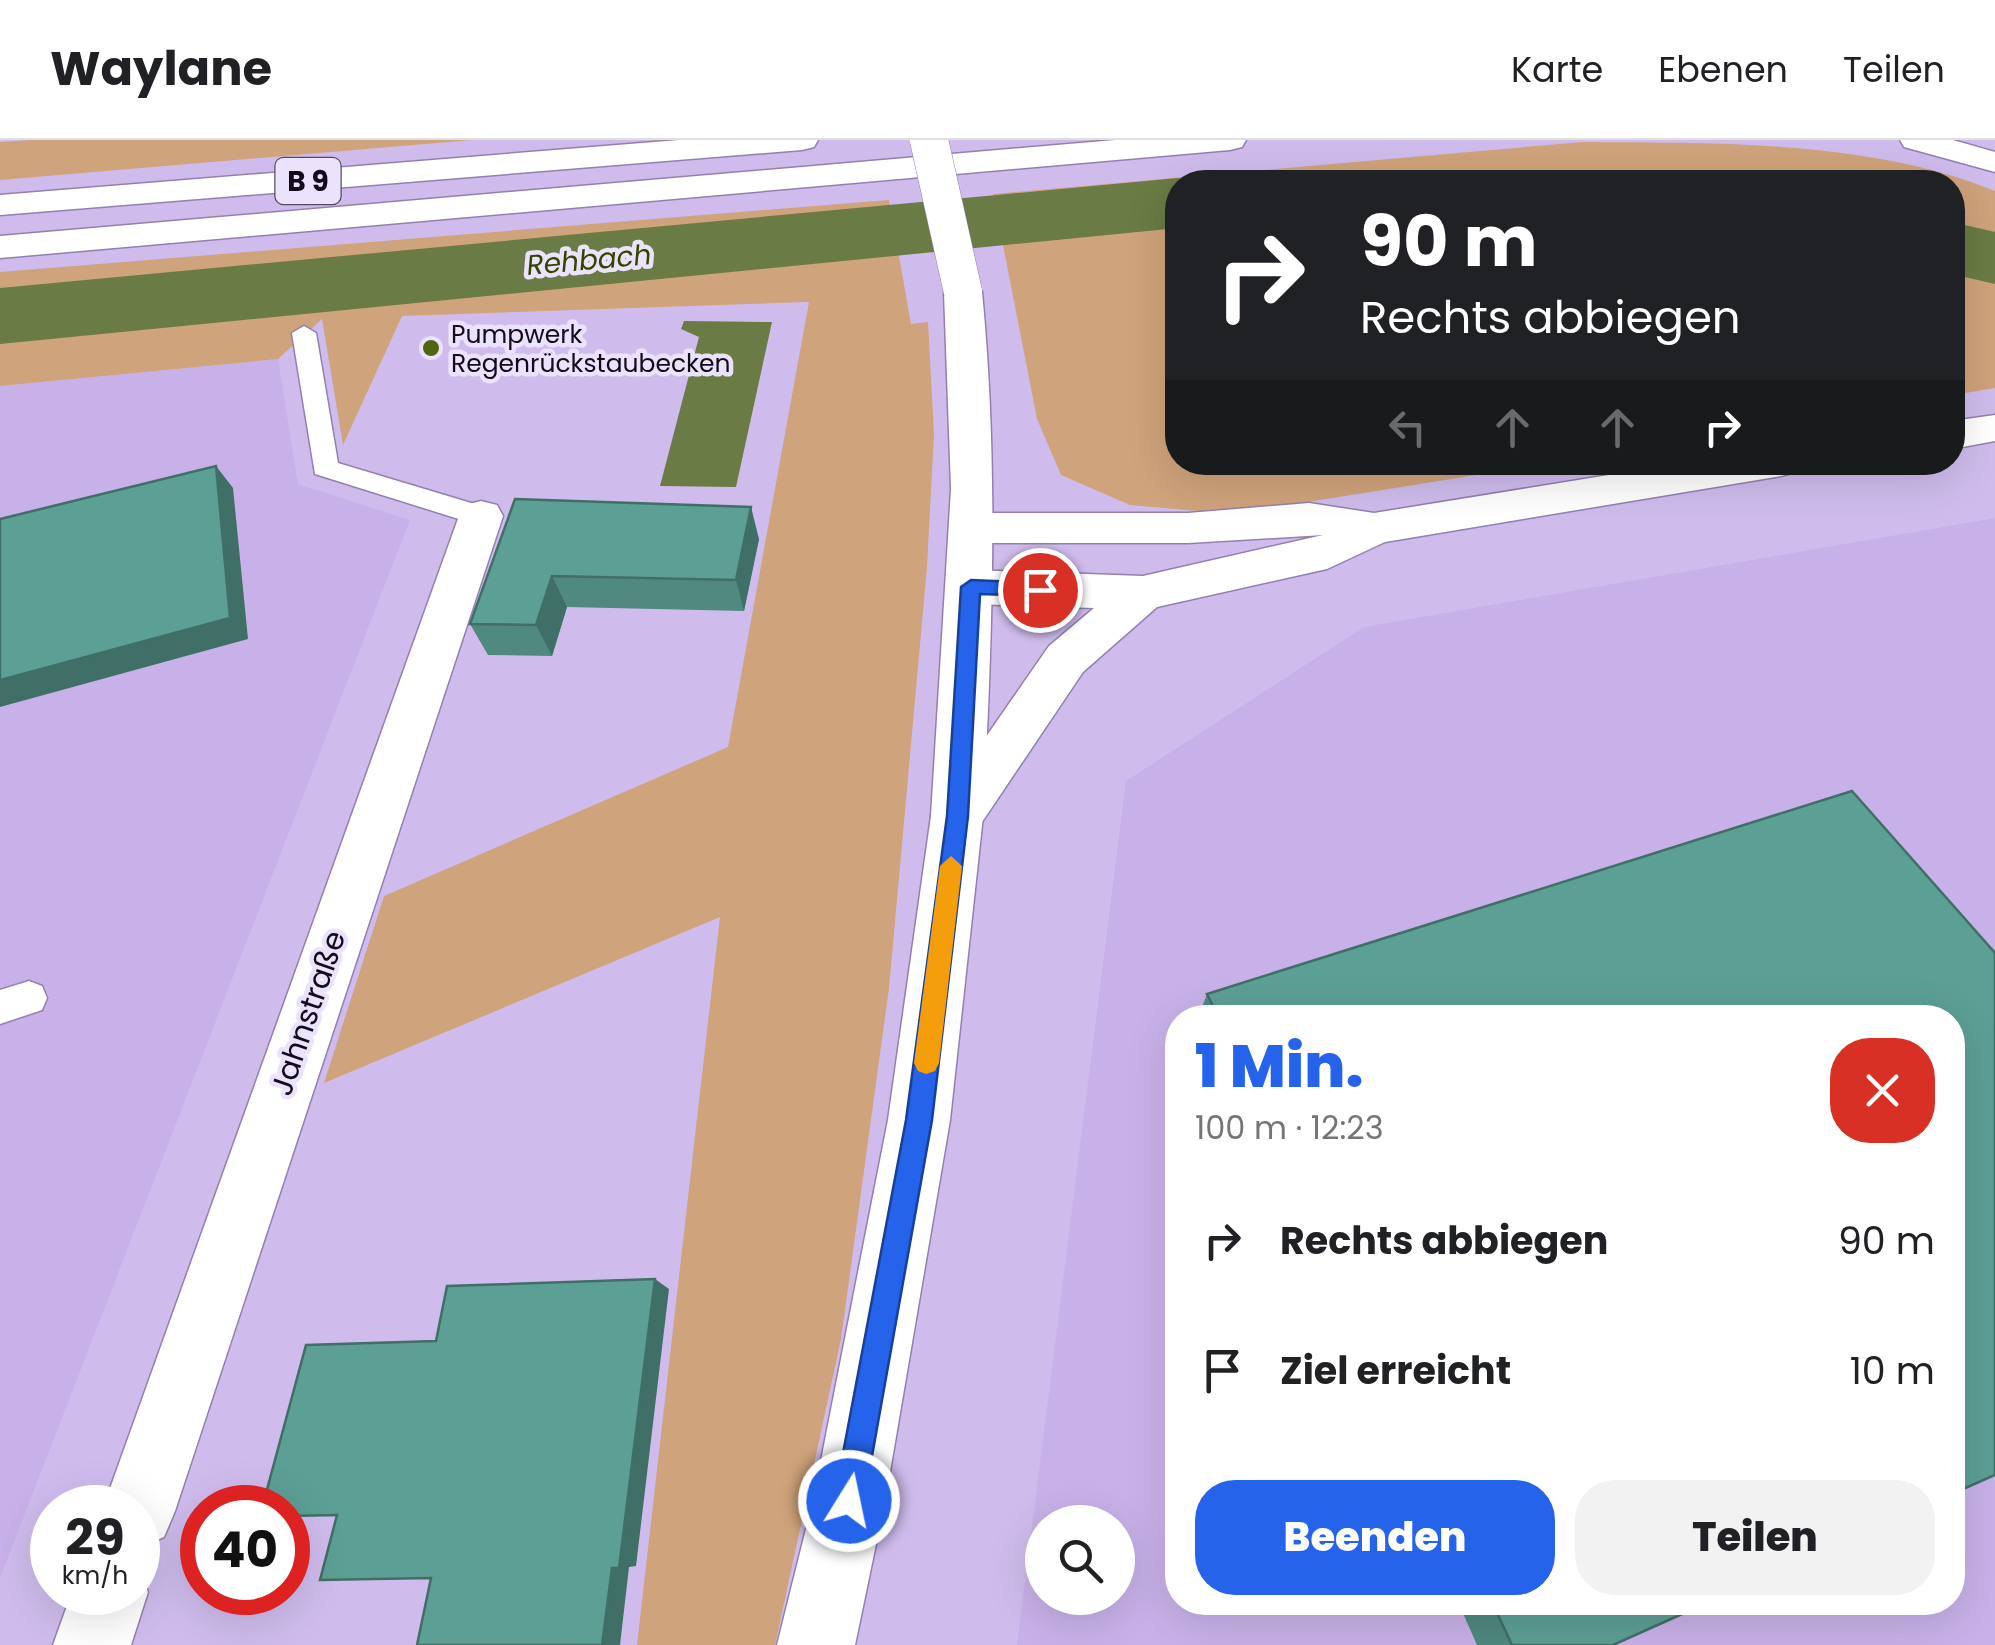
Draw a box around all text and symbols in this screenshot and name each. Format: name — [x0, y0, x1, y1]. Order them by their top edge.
text: Waylane — [50, 35, 272, 102]
text: Karte — [1511, 45, 1603, 94]
text: Ebenen — [1658, 45, 1788, 94]
text: Teilen — [1843, 45, 1945, 94]
road number: B 9 — [276, 158, 340, 204]
text: 90 m — [1360, 192, 1538, 291]
icon: right — [1195, 210, 1325, 340]
water label: Rehbach — [525, 235, 653, 285]
text: Rechts abbiegen — [1360, 286, 1741, 349]
place label: Pumpwerk Regenrückstaubecken — [451, 317, 730, 381]
marker: Pumpwerk Regenrückstaubecken — [420, 337, 442, 359]
icon: left — [1380, 400, 1435, 455]
icon: ahead — [1485, 400, 1540, 455]
icon: ahead — [1590, 400, 1645, 455]
icon: right — [1695, 400, 1750, 455]
pin — [998, 548, 1083, 633]
icon: arrive — [1013, 563, 1068, 618]
street label: Jahnstraße — [260, 925, 356, 1101]
text: 1 Min. — [1195, 1024, 1363, 1108]
button: close — [1830, 1038, 1935, 1143]
text: 100 m · 12:23 — [1195, 1105, 1384, 1150]
icon: right — [1195, 1213, 1250, 1268]
text: Rechts abbiegen — [1280, 1214, 1608, 1267]
text: 90 m — [1838, 1214, 1935, 1267]
icon: arrive — [1195, 1343, 1250, 1398]
text: Ziel erreicht — [1280, 1344, 1511, 1397]
text: 10 m — [1850, 1344, 1935, 1397]
position arrow — [797, 1449, 901, 1553]
button: Beenden — [1195, 1480, 1555, 1595]
button: Teilen — [1575, 1480, 1935, 1595]
speed limit sign: 40 — [180, 1485, 310, 1615]
text: 29 — [65, 1502, 125, 1573]
map controls — [1025, 1505, 1135, 1615]
button: search — [1025, 1505, 1135, 1615]
text: km/h — [62, 1558, 128, 1593]

